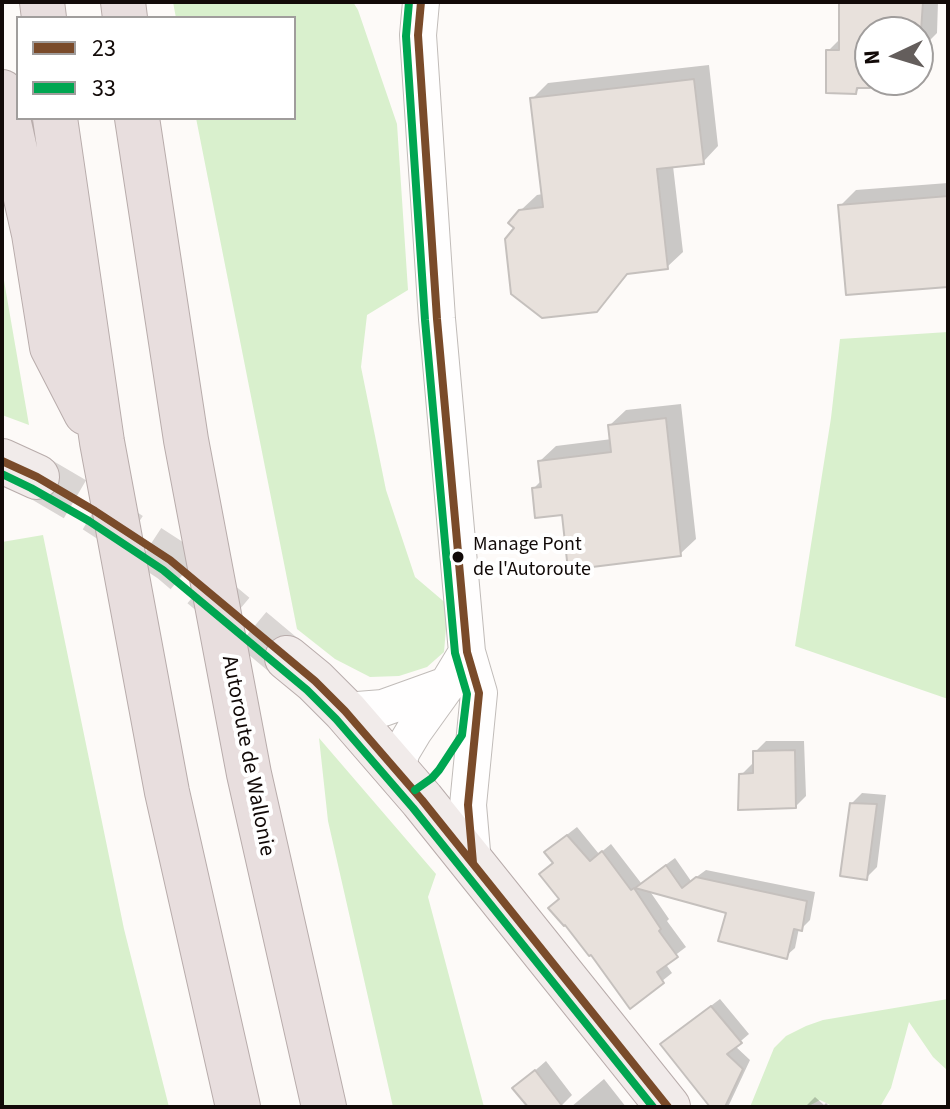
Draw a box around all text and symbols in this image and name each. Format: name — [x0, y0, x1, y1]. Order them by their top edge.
legend — [16, 16, 296, 120]
north arrow — [854, 16, 934, 96]
text: 23 — [92, 31, 116, 66]
text: N — [856, 49, 889, 66]
text: 33 — [92, 71, 116, 106]
place label: Manage Pont de l'Autoroute — [473, 534, 591, 581]
marker: Manage Pont de l'Autoroute — [450, 549, 466, 565]
street label: Autoroute de Wallonie — [215, 654, 279, 858]

